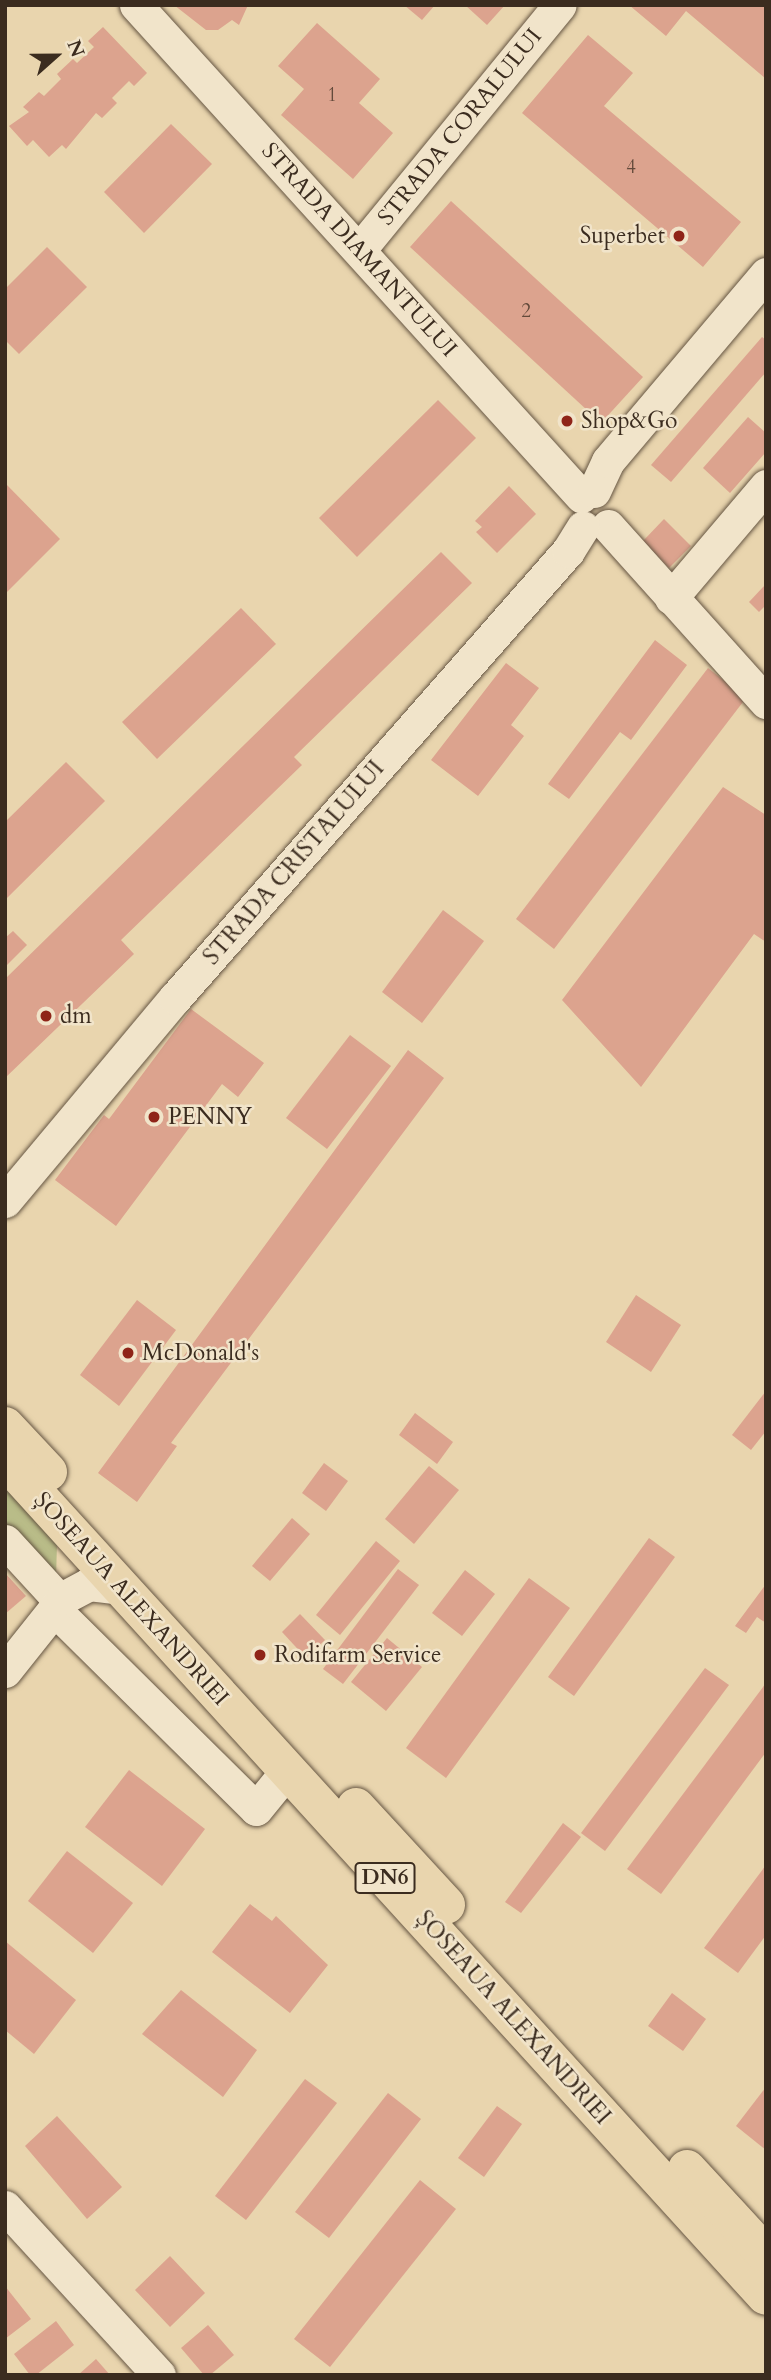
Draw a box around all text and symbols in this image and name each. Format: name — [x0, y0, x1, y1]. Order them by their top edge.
north arrow — [21, 21, 91, 91]
street label: STRADA CORALULUI — [372, 23, 548, 231]
text: N — [61, 36, 91, 61]
house number: 1 — [327, 85, 337, 107]
street label: STRADA DIAMANTULUI — [256, 137, 462, 363]
house number: 4 — [626, 157, 636, 179]
place label: Superbet — [580, 222, 665, 250]
marker: Superbet — [671, 228, 687, 244]
house number: 2 — [521, 301, 531, 323]
place label: Shop&Go — [581, 407, 678, 435]
marker: Shop&Go — [559, 413, 575, 429]
street label: STRADA CRISTALULUI — [198, 755, 390, 971]
place label: dm — [60, 1002, 92, 1030]
marker: dm — [38, 1008, 54, 1024]
place label: PENNY — [168, 1103, 252, 1131]
marker: PENNY — [146, 1109, 162, 1125]
place label: McDonald's — [142, 1339, 259, 1367]
marker: McDonald's — [120, 1345, 136, 1361]
street label: ȘOSEAUA ALEXANDRIEI — [28, 1487, 234, 1711]
place label: Rodifarm Service — [274, 1641, 441, 1669]
marker: Rodifarm Service — [252, 1647, 268, 1663]
road number: DN6 — [354, 1860, 416, 1896]
street label: ȘOSEAUA ALEXANDRIEI — [410, 1906, 616, 2130]

